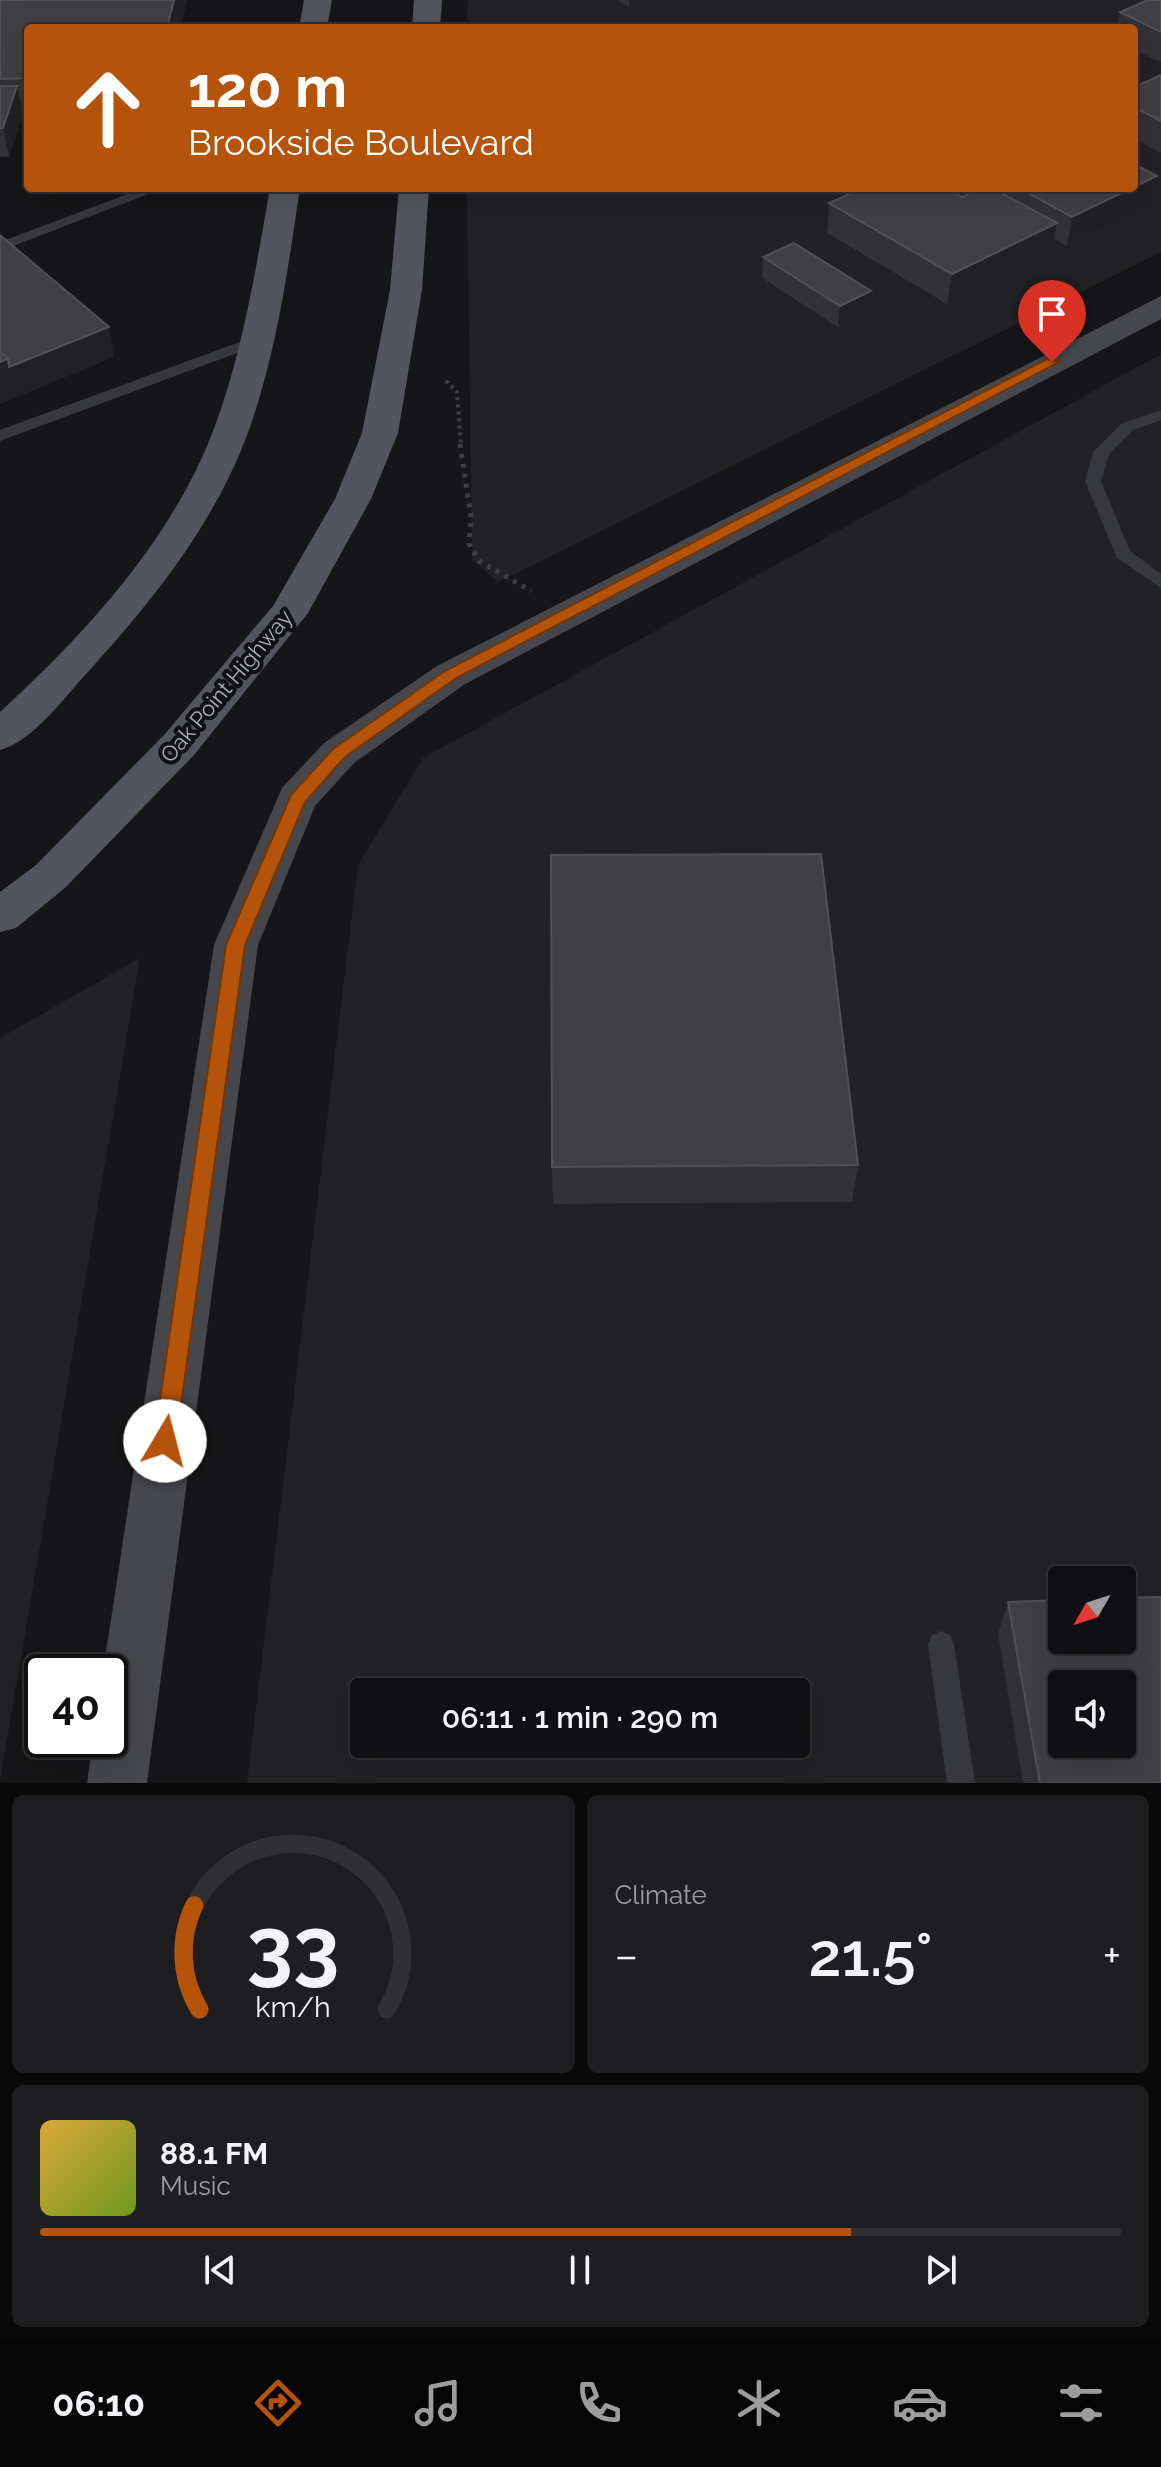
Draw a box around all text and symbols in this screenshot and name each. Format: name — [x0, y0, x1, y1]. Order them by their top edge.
text: 120 m — [188, 54, 347, 120]
icon: ahead — [56, 56, 160, 160]
text: Brookside Boulevard — [188, 121, 534, 163]
pin — [1018, 280, 1086, 362]
icon: arrive — [1030, 292, 1074, 336]
street label: Oak Point Highway — [155, 604, 297, 768]
position arrow — [123, 1399, 207, 1483]
north arrow — [1048, 1566, 1136, 1654]
map controls — [1048, 1566, 1136, 1758]
speed limit sign: 40 — [24, 1654, 128, 1758]
button: sound — [1048, 1670, 1136, 1758]
text: 06:11 · 1 min · 290 m — [442, 1700, 718, 1735]
text: Climate — [615, 1880, 707, 1910]
text: 33 — [247, 1898, 340, 1995]
text: 21.5° — [809, 1920, 932, 1990]
text: − — [615, 1930, 638, 1981]
text: + — [1103, 1930, 1121, 1981]
text: km/h — [256, 1990, 331, 2024]
text: 88.1 FM — [160, 2136, 268, 2171]
text: Music — [160, 2171, 231, 2201]
icon: previous — [198, 2248, 242, 2292]
icon: pause — [558, 2248, 602, 2292]
icon: next — [919, 2248, 963, 2292]
icon: directions — [250, 2375, 306, 2431]
icon: music — [410, 2375, 466, 2431]
icon: phone — [571, 2375, 627, 2431]
icon: climate — [731, 2375, 787, 2431]
icon: car — [892, 2375, 948, 2431]
icon: filters — [1053, 2375, 1109, 2431]
text: 06:10 — [52, 2382, 145, 2424]

